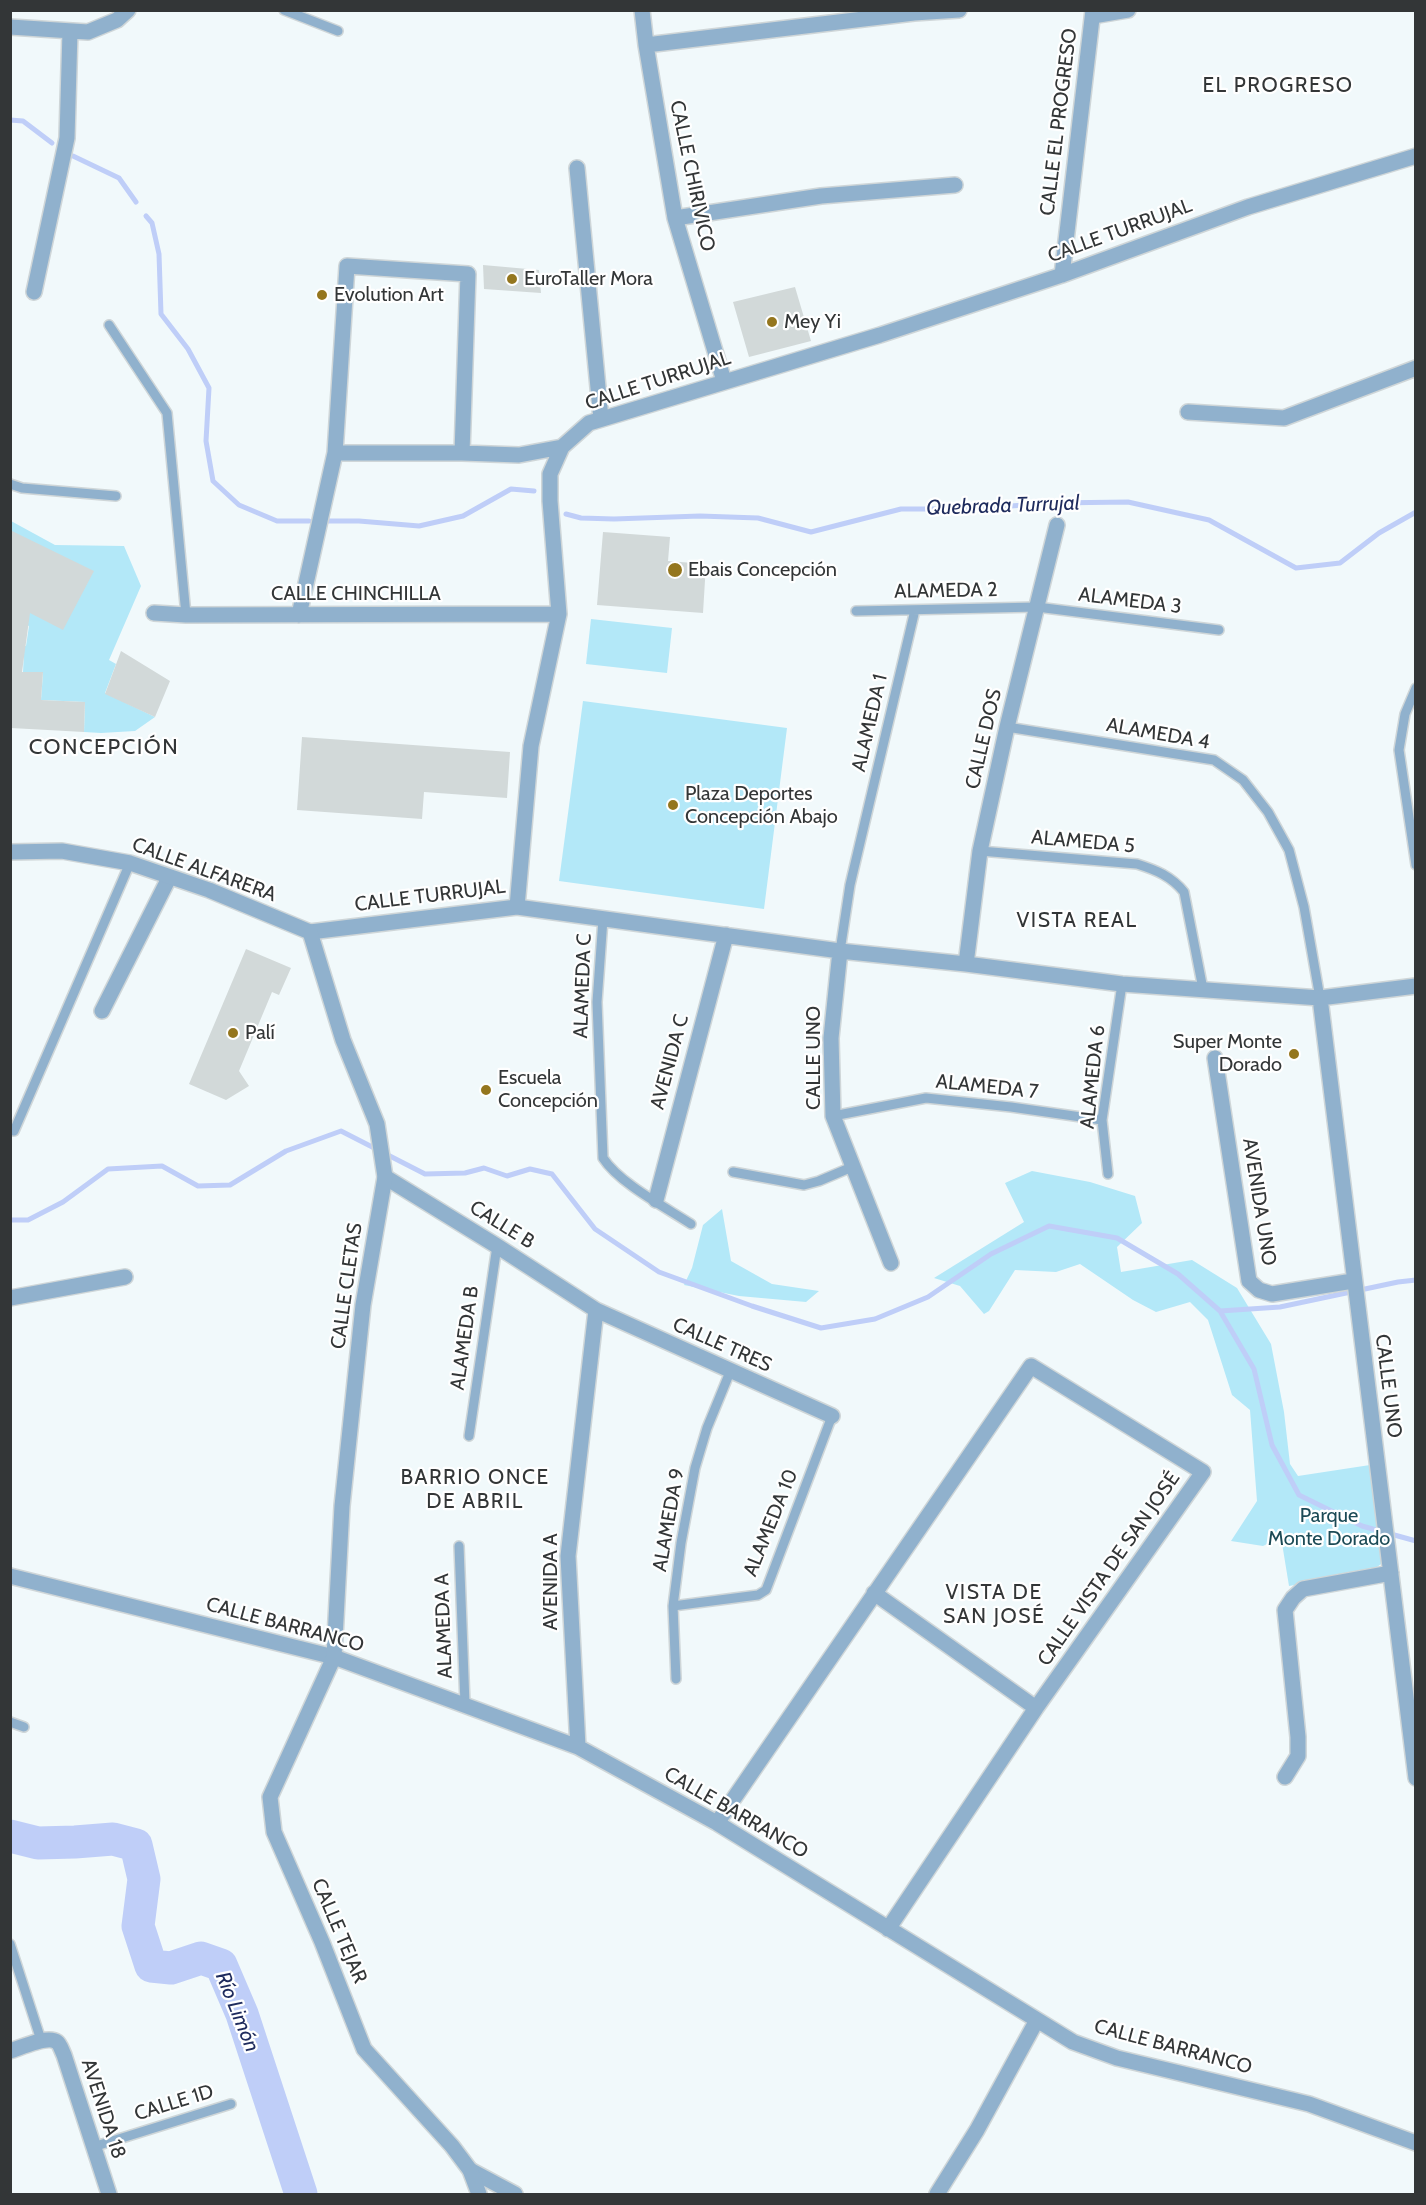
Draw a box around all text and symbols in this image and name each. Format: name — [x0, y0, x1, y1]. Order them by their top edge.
street label: CALLE EL PROGRESO — [1036, 27, 1082, 217]
district label: EL PROGRESO — [1202, 73, 1354, 99]
street label: CALLE CHIRIVICO — [664, 98, 720, 254]
street label: CALLE TURRUJAL — [1045, 194, 1195, 268]
place label: EuroTaller Mora — [524, 267, 653, 291]
marker: EuroTaller Mora — [505, 272, 519, 286]
place label: Evolution Art — [334, 283, 444, 307]
marker: Evolution Art — [315, 288, 329, 302]
place label: Mey Yi — [784, 310, 841, 334]
marker: Mey Yi — [765, 315, 779, 329]
street label: CALLE TURRUJAL — [582, 346, 734, 416]
water label: Quebrada Turrujal — [926, 491, 1080, 521]
place label: Ebais Concepción — [688, 558, 837, 582]
marker: Ebais Concepción — [666, 561, 684, 579]
street label: ALAMEDA 2 — [894, 578, 998, 604]
street label: CALLE CHINCHILLA — [271, 582, 441, 606]
street label: ALAMEDA 3 — [1077, 583, 1183, 619]
street label: ALAMEDA 1 — [847, 672, 893, 774]
street label: CALLE DOS — [961, 687, 1007, 791]
street label: ALAMEDA 4 — [1104, 713, 1212, 755]
district label: CONCEPCIÓN — [29, 735, 179, 761]
place label: Plaza Deportes Concepción Abajo — [685, 782, 838, 829]
marker: Plaza Deportes Concepción Abajo — [666, 798, 680, 812]
street label: ALAMEDA 5 — [1030, 826, 1136, 858]
street label: CALLE ALFARERA — [129, 833, 279, 907]
street label: CALLE TURRUJAL — [353, 875, 507, 917]
district label: VISTA REAL — [1017, 908, 1137, 934]
street label: ALAMEDA C — [569, 933, 597, 1039]
street label: CALLE UNO — [802, 1006, 826, 1110]
street label: AVENIDA C — [646, 1012, 694, 1112]
place label: Palí — [245, 1021, 275, 1045]
street label: ALAMEDA 6 — [1076, 1024, 1110, 1130]
marker: Palí — [226, 1026, 240, 1040]
place label: Super Monte Dorado — [1173, 1030, 1282, 1077]
marker: Super Monte Dorado — [1287, 1047, 1301, 1061]
place label: Escuela Concepción — [498, 1066, 598, 1113]
street label: ALAMEDA 7 — [934, 1070, 1040, 1104]
marker: Escuela Concepción — [479, 1083, 493, 1097]
street label: AVENIDA UNO — [1237, 1136, 1281, 1268]
street label: CALLE B — [465, 1196, 539, 1254]
street label: CALLE CLETAS — [326, 1221, 368, 1351]
street label: ALAMEDA B — [446, 1284, 484, 1392]
street label: CALLE TRES — [669, 1313, 775, 1377]
street label: CALLE UNO — [1370, 1333, 1406, 1439]
district label: BARRIO ONCE DE ABRIL — [400, 1465, 550, 1515]
street label: ALAMEDA 10 — [739, 1466, 803, 1580]
street label: ALAMEDA 9 — [648, 1467, 690, 1573]
street label: CALLE VISTA DE SAN JOSÉ — [1033, 1467, 1185, 1671]
park label: Parque Monte Dorado — [1268, 1504, 1390, 1551]
street label: AVENIDA A — [539, 1533, 563, 1631]
street label: ALAMEDA A — [430, 1573, 458, 1679]
district label: VISTA DE SAN JOSÉ — [943, 1580, 1045, 1630]
street label: CALLE BARRANCO — [203, 1592, 367, 1658]
street label: CALLE BARRANCO — [660, 1762, 812, 1864]
street label: CALLE TEJAR — [306, 1875, 372, 1987]
water label: Río Limón — [210, 1968, 264, 2056]
street label: CALLE BARRANCO — [1091, 2014, 1255, 2080]
street label: AVENIDA 18 — [76, 2056, 130, 2162]
street label: CALLE 1D — [132, 2080, 216, 2126]

